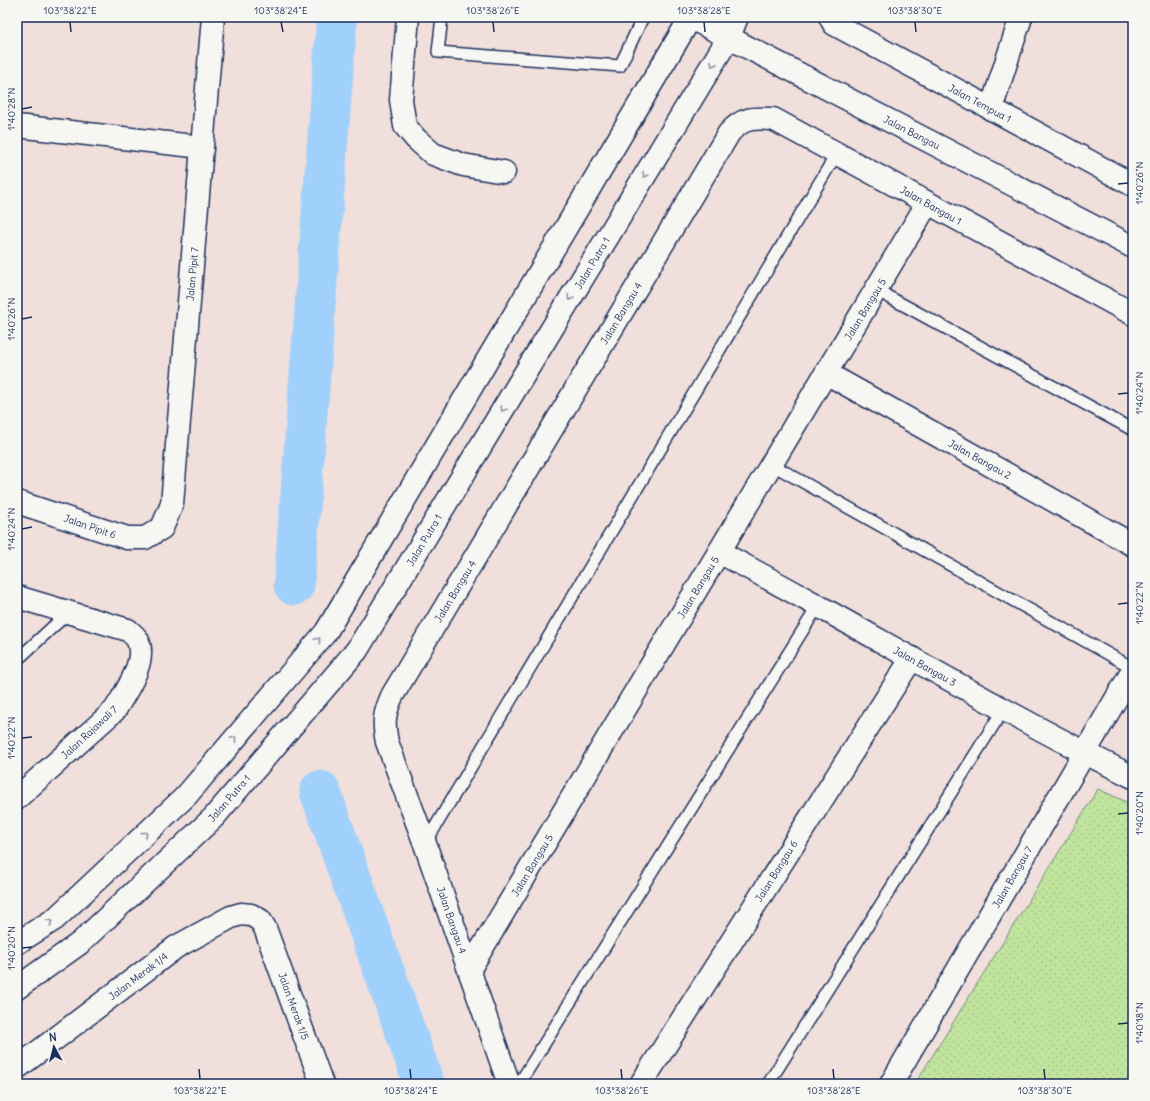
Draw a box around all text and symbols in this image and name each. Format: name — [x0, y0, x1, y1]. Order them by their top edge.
text: 103°38'22"E — [43, 4, 97, 17]
text: 103°38'24"E — [254, 4, 308, 17]
text: 103°38'26"E — [466, 4, 520, 17]
text: 103°38'28"E — [677, 4, 731, 17]
text: 103°38'30"E — [888, 4, 942, 17]
one-way arrow — [710, 60, 717, 67]
street label: Jalan Tempua 1 — [946, 81, 1013, 125]
text: 1°40'28"N — [5, 88, 18, 130]
street label: Jalan Bangau — [881, 113, 942, 152]
text: 1°40'26"N — [1133, 162, 1146, 204]
one-way arrow — [643, 171, 650, 178]
street label: Jalan Bangau 1 — [898, 183, 964, 228]
street label: Jalan Putra 1 — [572, 235, 613, 292]
street label: Jalan Pipit 7 — [184, 247, 201, 301]
street label: Jalan Bangau 5 — [842, 276, 889, 343]
street label: Jalan Bangau 4 — [598, 280, 645, 347]
one-way arrow — [568, 294, 575, 301]
text: 1°40'26"N — [5, 298, 18, 340]
text: 1°40'24"N — [1133, 372, 1146, 414]
one-way arrow — [500, 405, 508, 412]
street label: Jalan Bangau 2 — [946, 437, 1014, 482]
text: 1°40'24"N — [5, 508, 18, 550]
street label: Jalan Pipit 6 — [62, 511, 118, 542]
street label: Jalan Putra 1 — [404, 512, 445, 569]
street label: Jalan Bangau 5 — [675, 554, 722, 621]
street label: Jalan Bangau 4 — [432, 558, 479, 625]
text: 1°40'22"N — [1133, 582, 1146, 624]
one-way arrow — [314, 638, 321, 645]
street label: Jalan Bangau 3 — [891, 644, 959, 689]
street label: Jalan Rajawali 7 — [59, 703, 120, 762]
text: 1°40'22"N — [5, 717, 18, 759]
one-way arrow — [229, 737, 236, 744]
street label: Jalan Putra 1 — [205, 772, 253, 825]
text: 1°40'20"N — [1133, 791, 1146, 835]
one-way arrow — [140, 831, 148, 839]
street label: Jalan Bangau 5 — [509, 832, 556, 899]
street label: Jalan Bangau 6 — [752, 838, 801, 904]
street label: Jalan Bangau 7 — [989, 844, 1035, 911]
street label: Jalan Bangau 4 — [434, 885, 469, 956]
one-way arrow — [45, 920, 52, 927]
text: 1°40'20"N — [5, 926, 18, 970]
street label: Jalan Merak 1/4 — [106, 950, 171, 1003]
street label: Jalan Merak 1/5 — [275, 971, 312, 1042]
text: 1°40'18"N — [1133, 1002, 1146, 1044]
north arrow — [34, 1027, 74, 1067]
text: N — [48, 1030, 57, 1044]
text: 103°38'22"E — [173, 1084, 227, 1097]
text: 103°38'24"E — [384, 1084, 438, 1097]
text: 103°38'26"E — [595, 1084, 649, 1097]
text: 103°38'28"E — [807, 1084, 861, 1097]
text: 103°38'30"E — [1018, 1084, 1072, 1097]

